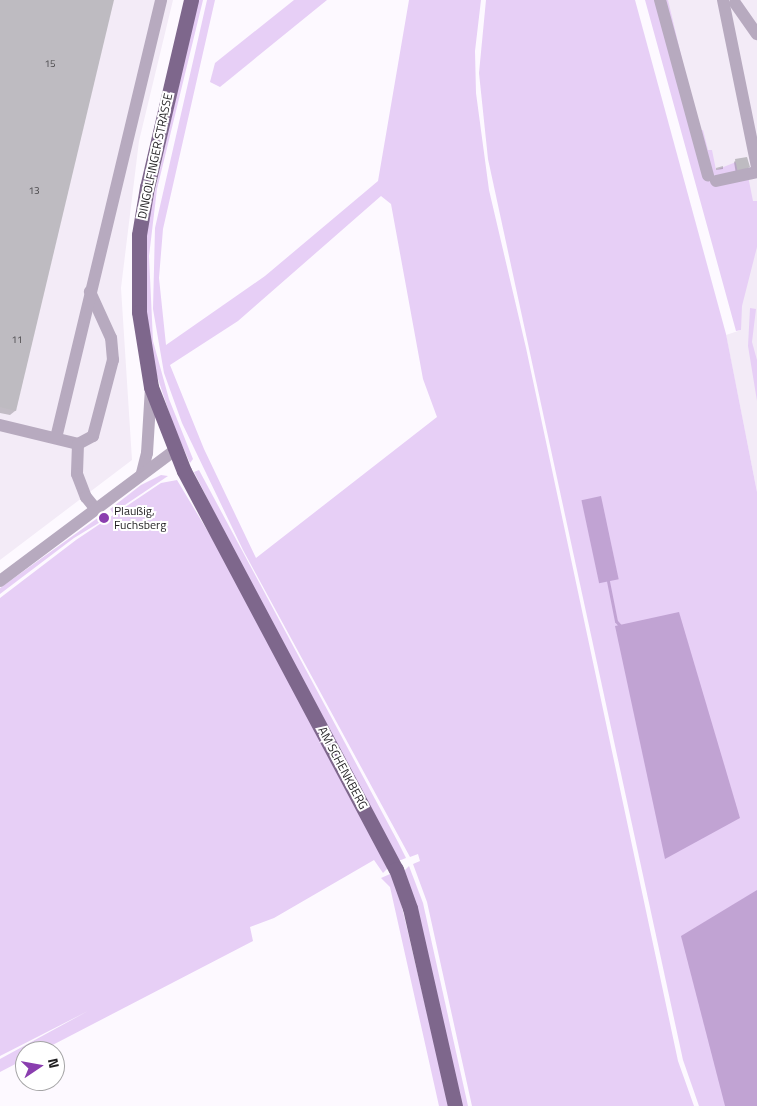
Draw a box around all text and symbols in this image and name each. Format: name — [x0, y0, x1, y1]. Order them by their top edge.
house number: 15 — [44, 58, 56, 70]
street label: DINGOLFINGER STRASSE — [135, 92, 175, 220]
house number: 13 — [28, 185, 40, 197]
house number: 11 — [11, 334, 23, 346]
place label: Plaußig, Fuchsberg — [114, 504, 166, 532]
marker: Plaußig, Fuchsberg — [98, 512, 110, 524]
street label: AM SCHENKBERG — [315, 724, 371, 812]
north arrow — [15, 1041, 65, 1091]
text: N — [43, 1056, 65, 1070]

